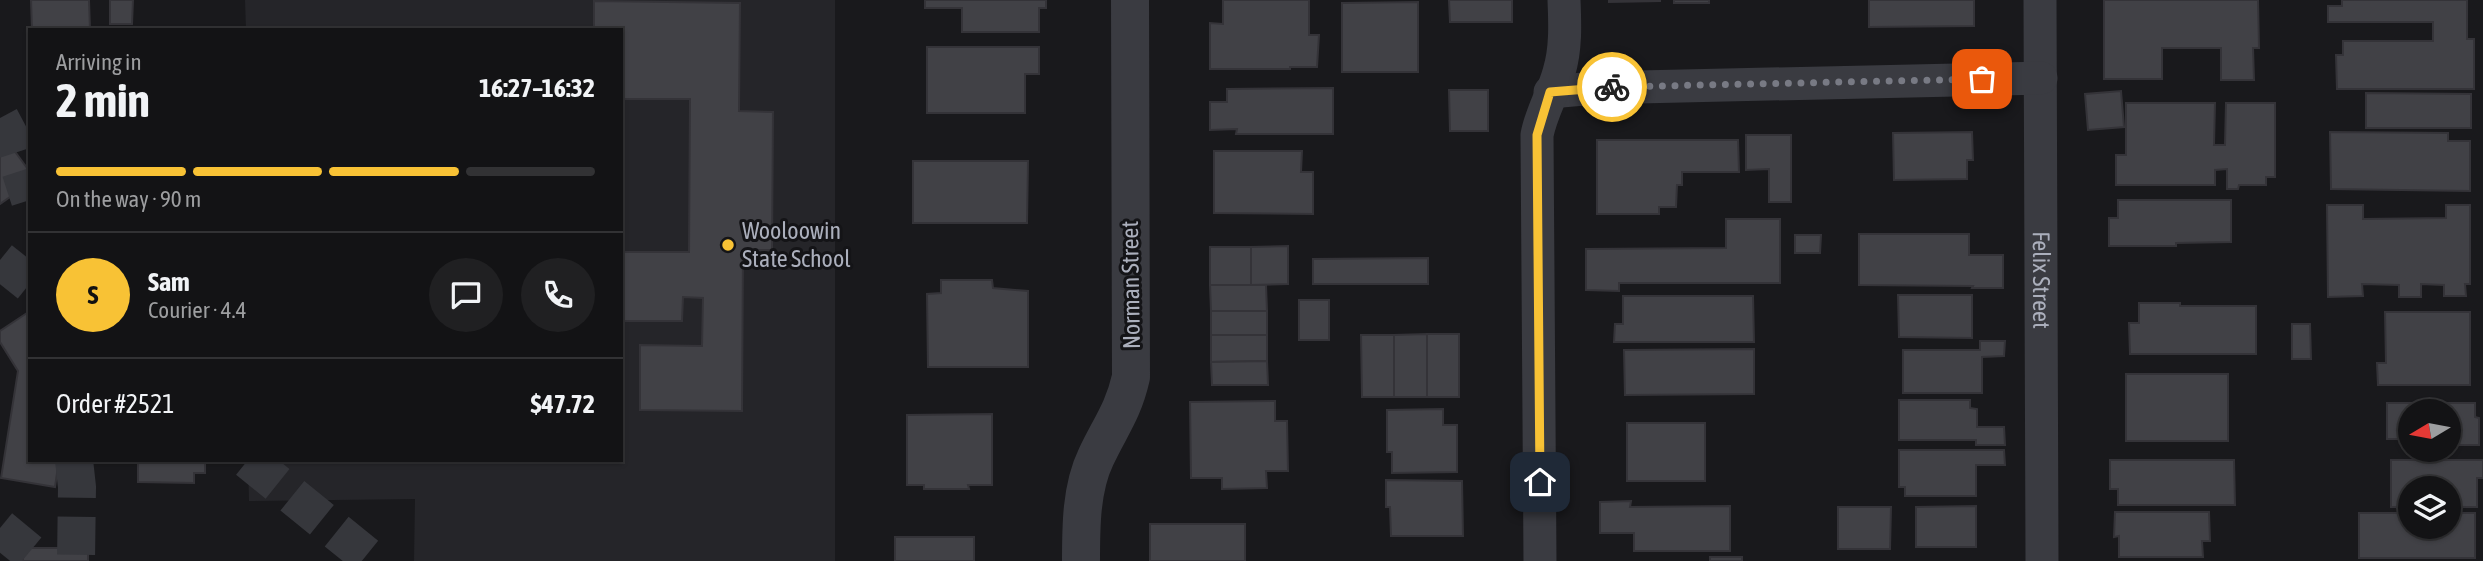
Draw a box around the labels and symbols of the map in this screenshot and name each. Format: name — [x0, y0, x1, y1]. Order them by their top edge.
pin — [1952, 49, 2012, 109]
courier — [1577, 52, 1647, 122]
place label: Wooloowin State School — [742, 217, 851, 272]
street label: Norman Street — [1116, 220, 1145, 350]
street label: Felix Street — [2028, 231, 2055, 329]
marker: Wooloowin State School — [720, 237, 736, 253]
north arrow — [2398, 399, 2460, 462]
pin — [1510, 452, 1570, 512]

